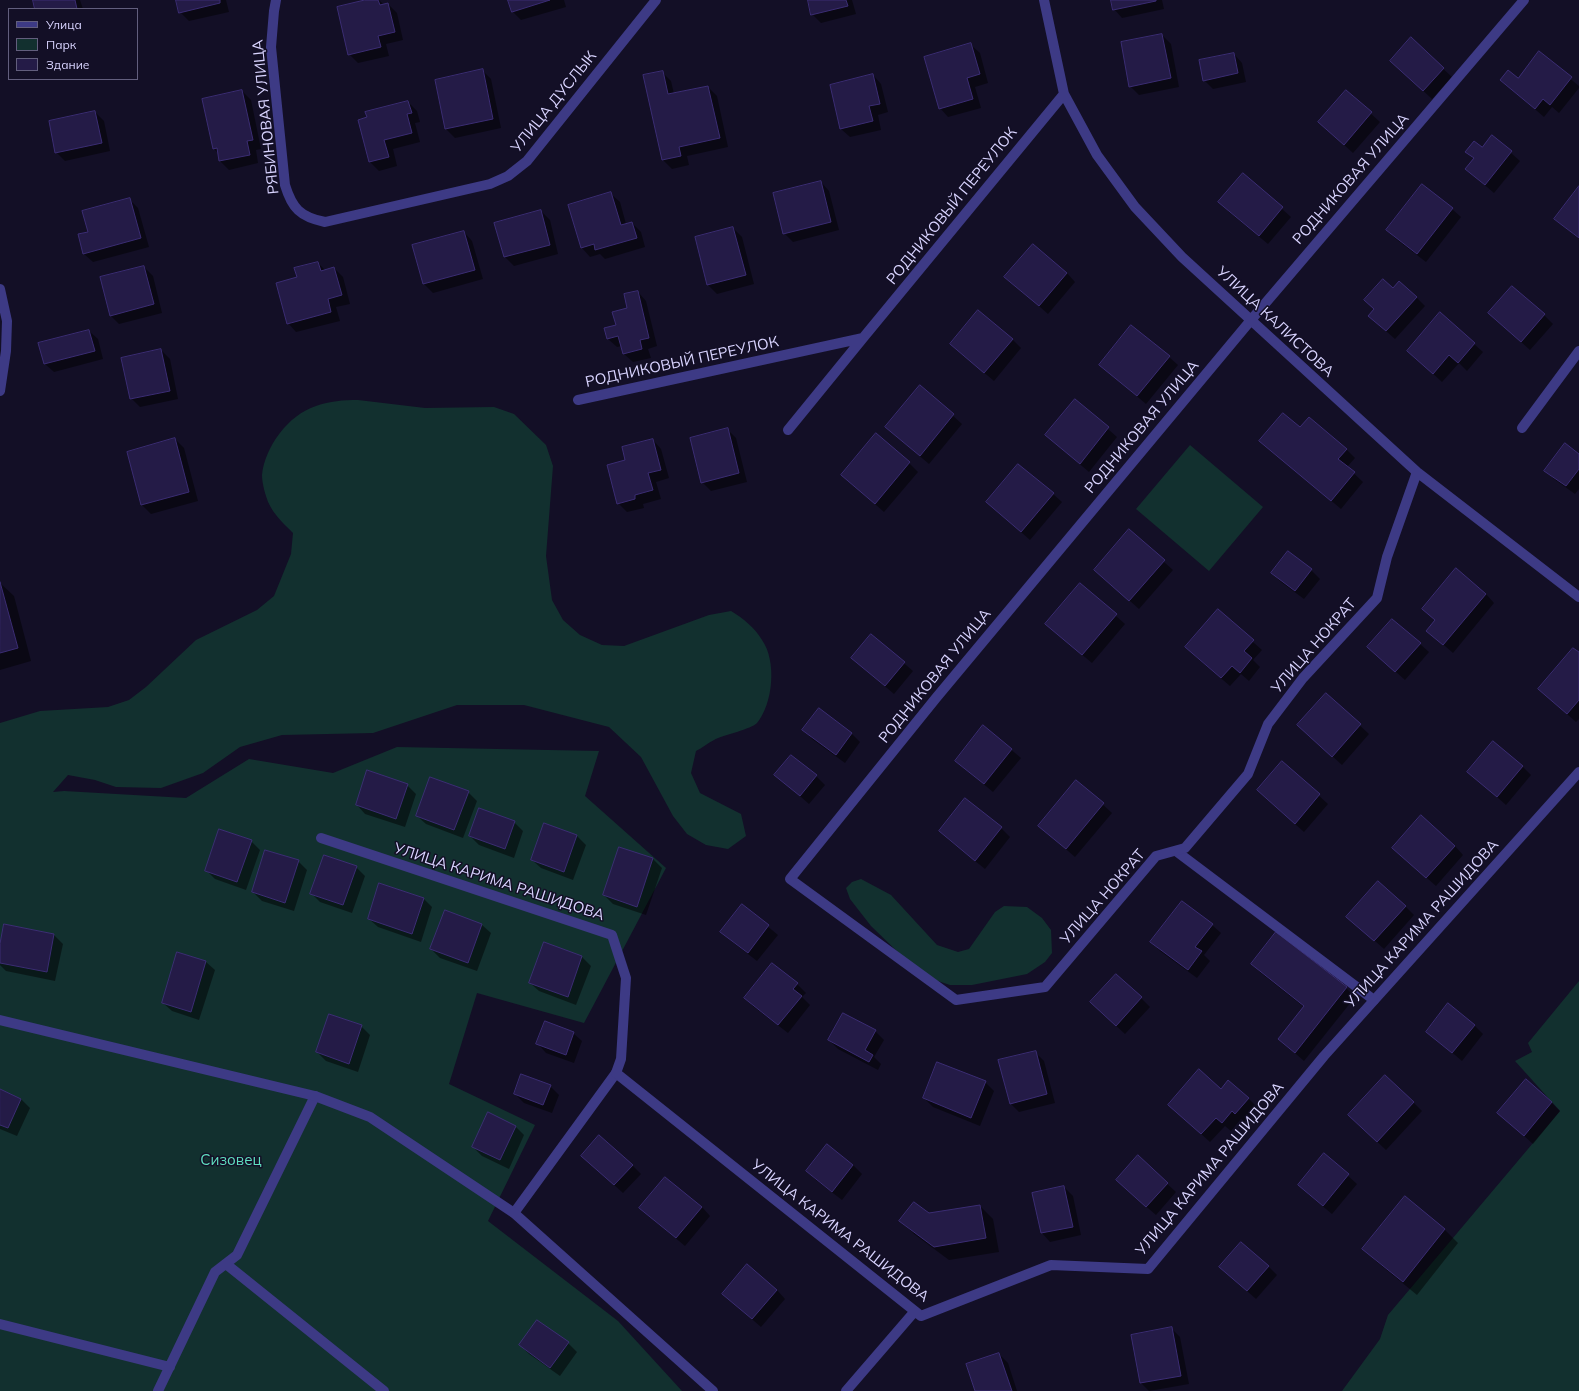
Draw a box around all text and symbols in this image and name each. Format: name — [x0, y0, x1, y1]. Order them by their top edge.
legend — [8, 8, 138, 80]
text: Улица — [46, 17, 82, 32]
text: Парк — [46, 37, 76, 52]
street label: РЯБИНОВАЯ УЛИЦА — [249, 39, 283, 195]
street label: УЛИЦА ДУСЛЫК — [507, 47, 601, 157]
text: Здание — [46, 57, 89, 72]
street label: РОДНИКОВАЯ УЛИЦА — [1289, 110, 1413, 248]
street label: РОДНИКОВЫЙ ПЕРЕУЛОК — [883, 124, 1021, 288]
street label: УЛИЦА КАЛИСТОВА — [1213, 263, 1337, 381]
street label: РОДНИКОВЫЙ ПЕРЕУЛОК — [584, 333, 780, 391]
street label: РОДНИКОВАЯ УЛИЦА — [1081, 357, 1203, 497]
street label: УЛИЦА НОКРАТ — [1268, 595, 1360, 697]
street label: РОДНИКОВАЯ УЛИЦА — [875, 605, 995, 747]
street label: УЛИЦА КАРИМА РАШИДОВА — [1341, 836, 1503, 1012]
street label: УЛИЦА КАРИМА РАШИДОВА — [391, 839, 607, 925]
street label: УЛИЦА НОКРАТ — [1057, 846, 1149, 948]
street label: УЛИЦА КАРИМА РАШИДОВА — [1132, 1079, 1288, 1259]
park label: Сизовец — [200, 1151, 262, 1169]
street label: УЛИЦА КАРИМА РАШИДОВА — [747, 1156, 933, 1306]

